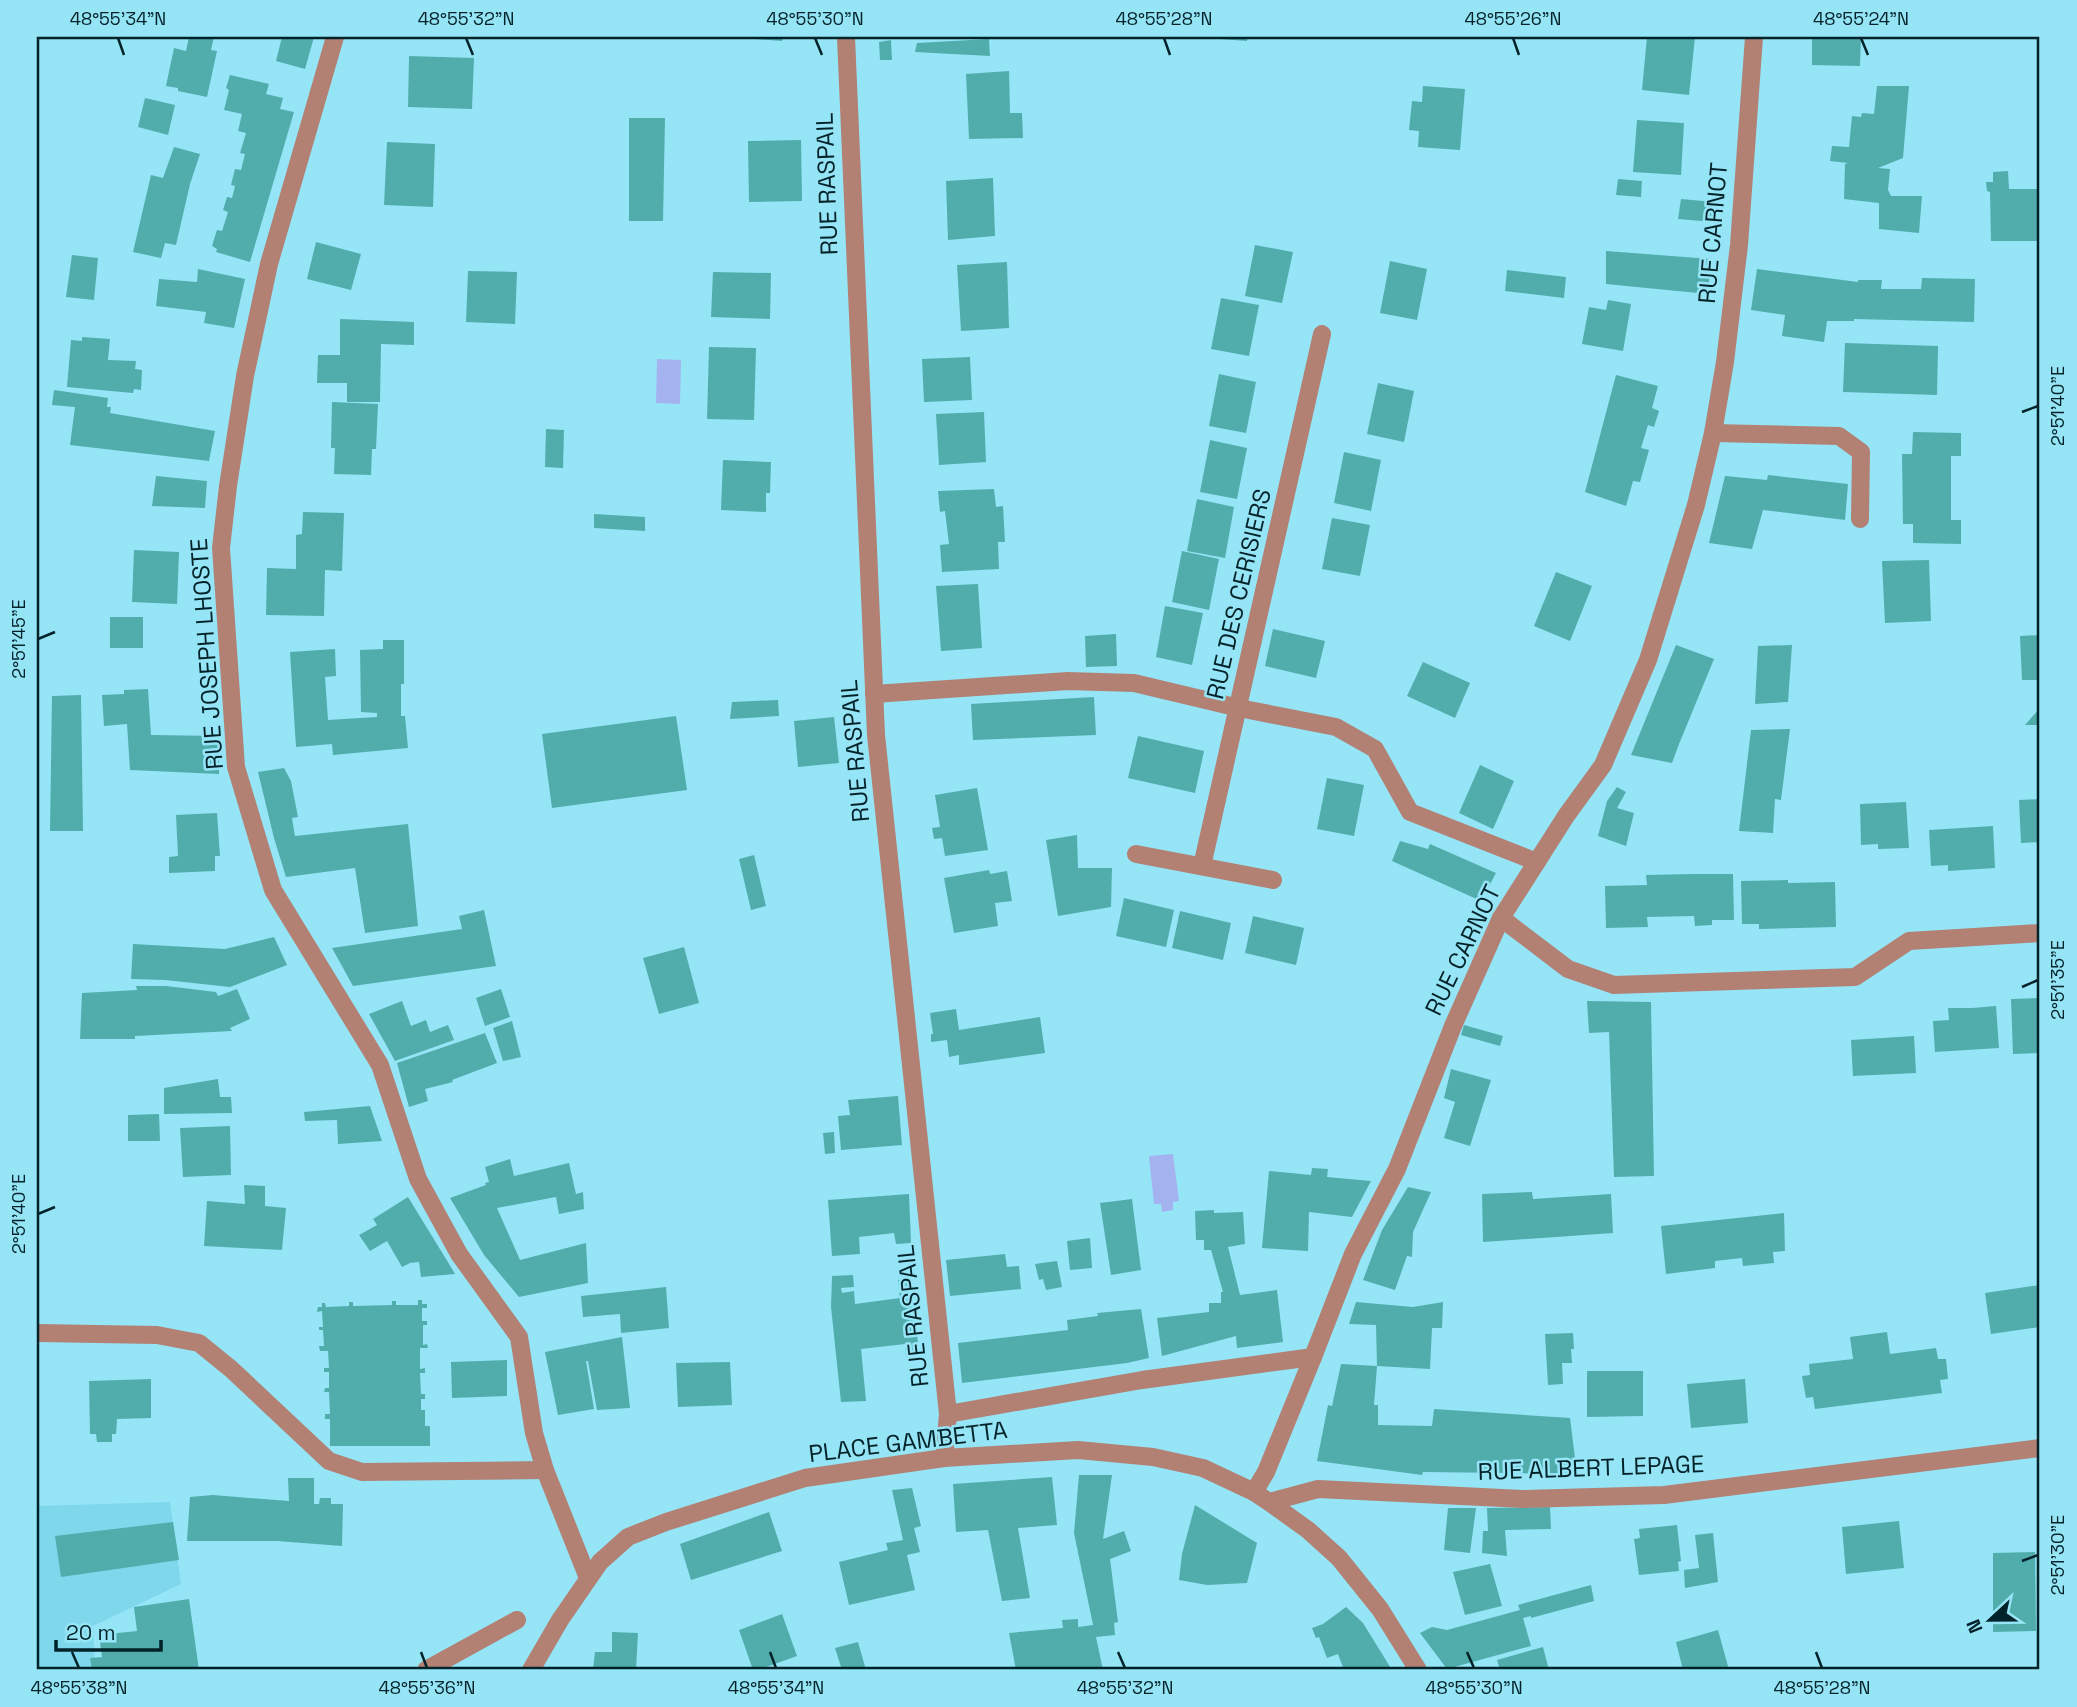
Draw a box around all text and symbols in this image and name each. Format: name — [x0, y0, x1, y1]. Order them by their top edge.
text: 48°55'34"N — [70, 7, 166, 30]
text: 48°55'32"N — [418, 7, 514, 30]
text: 48°55'30"N — [766, 7, 864, 30]
text: 48°55'28"N — [1115, 7, 1213, 30]
text: 48°55'26"N — [1465, 7, 1561, 30]
text: 48°55'24"N — [1813, 7, 1909, 30]
street label: RUE RASPAIL — [809, 112, 844, 256]
street label: RUE CARNOT — [1691, 161, 1734, 305]
text: 2°51'40"E — [2046, 366, 2069, 446]
street label: RUE DES CERISIERS — [1199, 486, 1278, 702]
street label: RUE JOSEPH LHOSTE — [183, 537, 230, 771]
text: 2°51'45"E — [7, 599, 30, 679]
street label: RUE RASPAIL — [833, 679, 876, 824]
street label: RUE CARNOT — [1418, 879, 1508, 1020]
text: 2°51'35"E — [2046, 940, 2069, 1020]
text: 2°51'40"E — [7, 1174, 30, 1254]
street label: RUE RASPAIL — [890, 1243, 935, 1389]
street label: PLACE GAMBETTA — [807, 1414, 1009, 1469]
street label: RUE ALBERT LEPAGE — [1477, 1448, 1705, 1487]
text: 2°51'30"E — [2046, 1515, 2069, 1595]
north arrow — [1954, 1584, 2024, 1654]
scale bar — [56, 1609, 161, 1653]
text: N — [1961, 1616, 1989, 1637]
text: 20 m — [66, 1619, 116, 1646]
text: 48°55'38"N — [30, 1676, 128, 1699]
text: 48°55'36"N — [379, 1676, 475, 1699]
text: 48°55'34"N — [728, 1676, 824, 1699]
text: 48°55'32"N — [1077, 1676, 1173, 1699]
text: 48°55'30"N — [1425, 1676, 1523, 1699]
text: 48°55'28"N — [1773, 1676, 1871, 1699]

